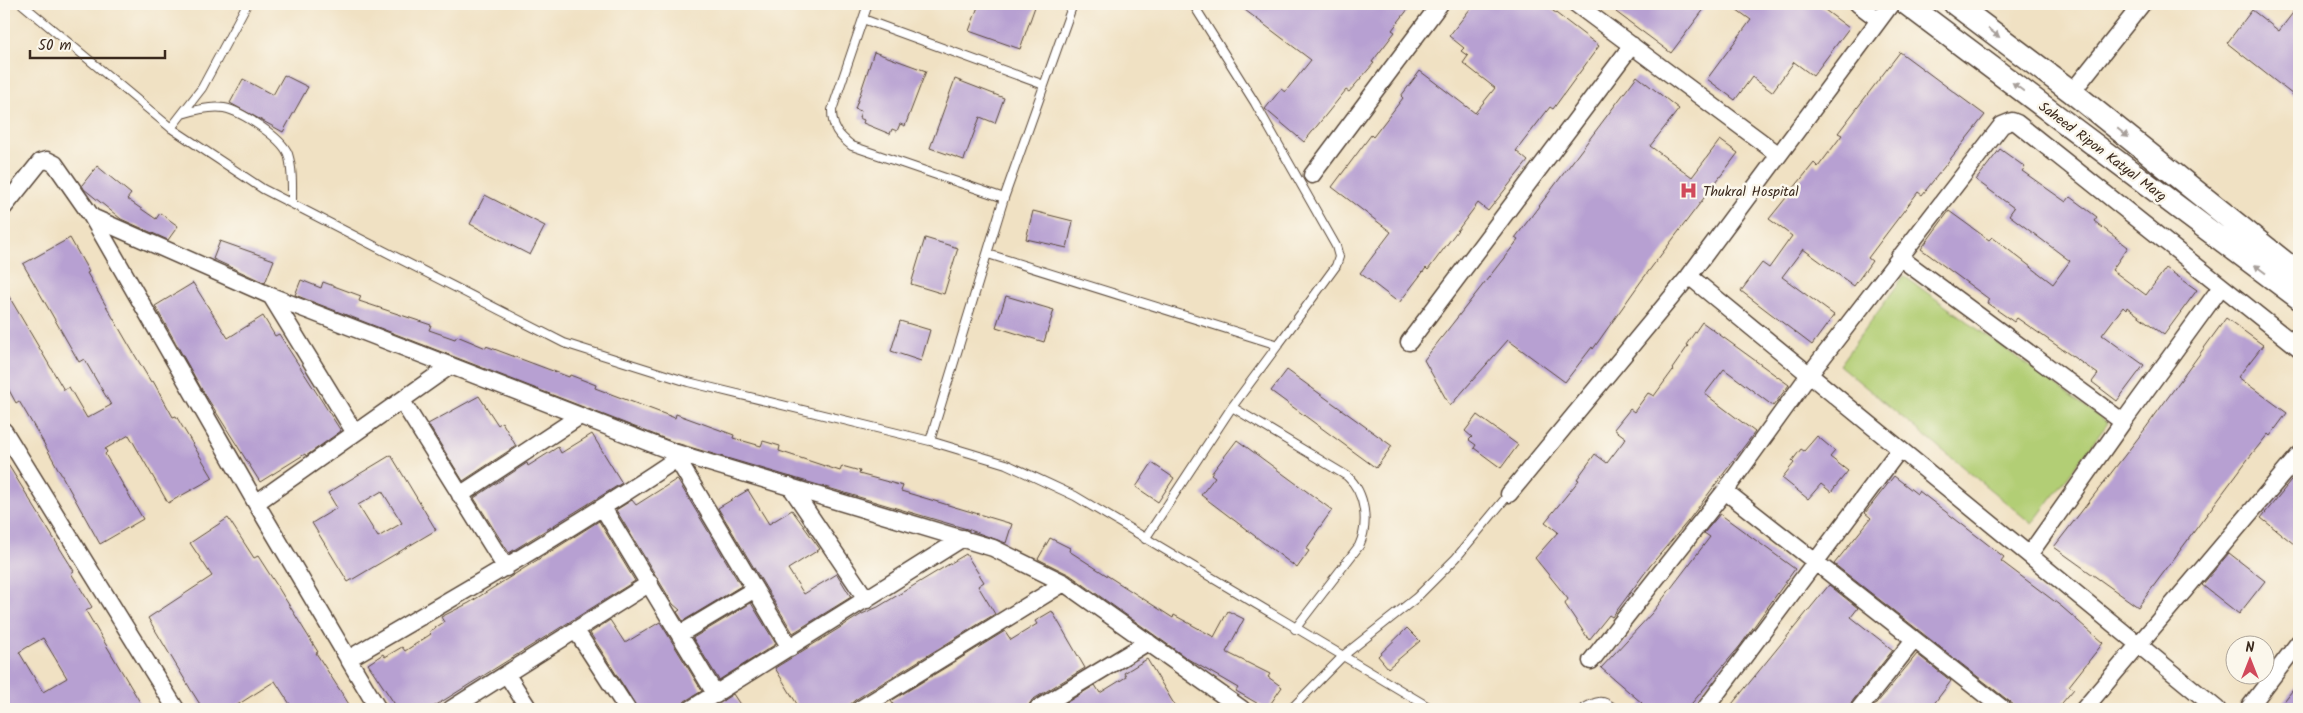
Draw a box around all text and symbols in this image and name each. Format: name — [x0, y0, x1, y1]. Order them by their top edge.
scale bar — [30, 28, 165, 60]
one-way arrow — [1987, 28, 2001, 38]
text: 50 m — [38, 34, 72, 58]
one-way arrow — [2011, 82, 2025, 92]
street label: Saheed Ripon Katyal Marg — [2034, 96, 2171, 207]
one-way arrow — [2116, 127, 2129, 138]
hospital icon: Thukral Hospital — [1679, 181, 1699, 201]
place label: Thukral Hospital — [1703, 181, 1799, 203]
one-way arrow — [2253, 264, 2267, 274]
north arrow — [2226, 636, 2276, 686]
text: N — [2246, 637, 2255, 659]

